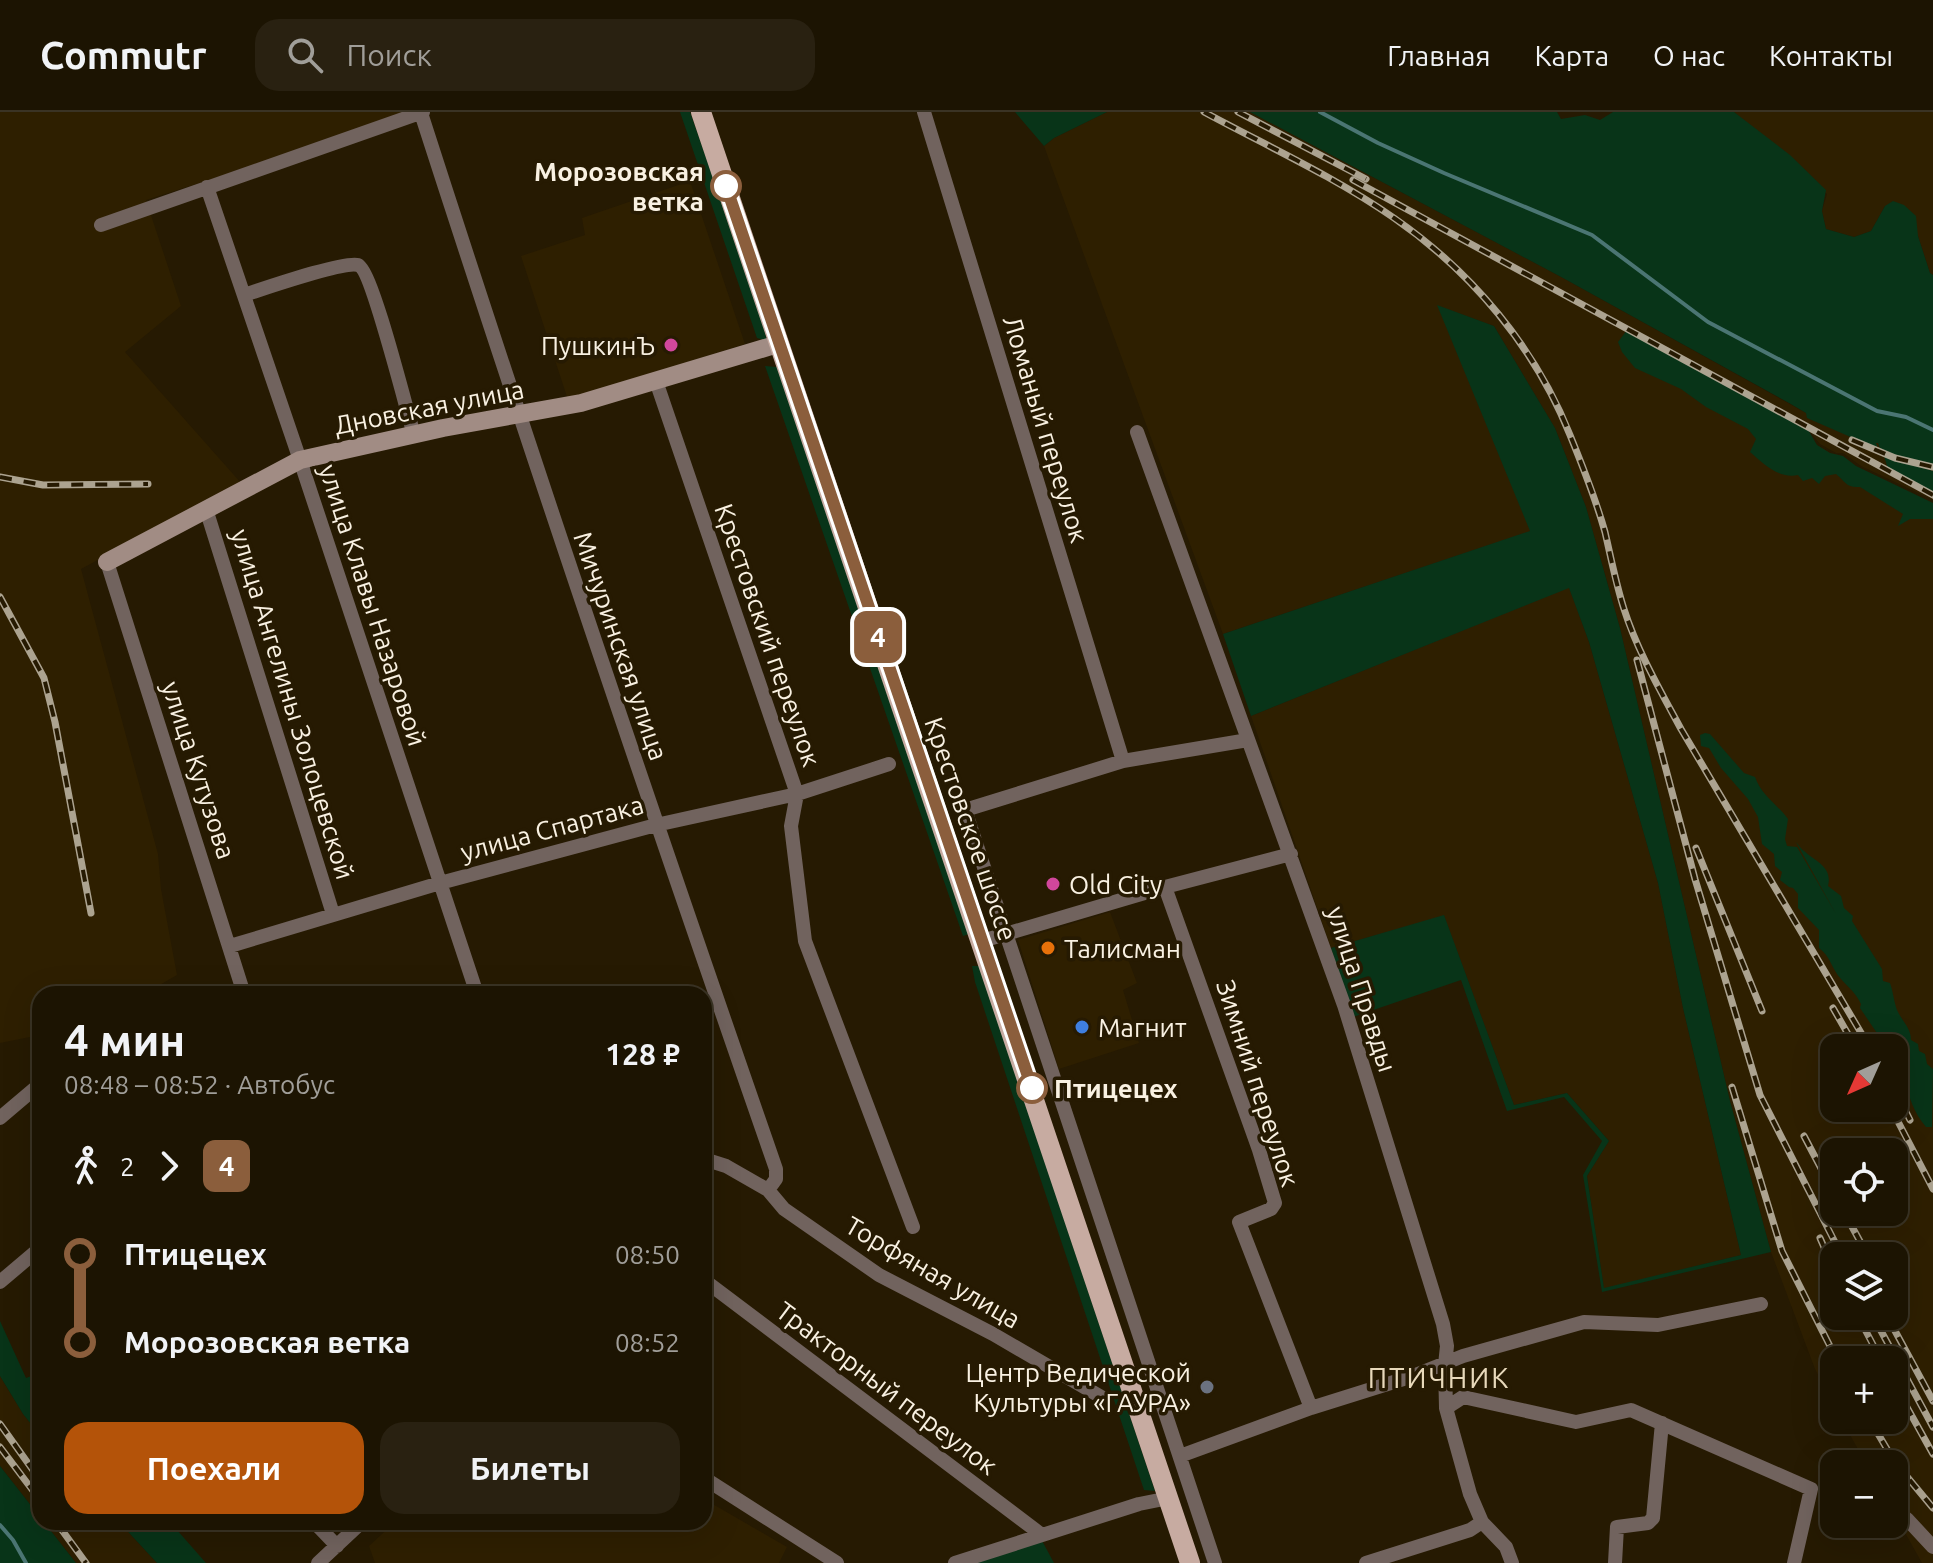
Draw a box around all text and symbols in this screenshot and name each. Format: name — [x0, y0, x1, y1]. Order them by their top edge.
search box — [255, 19, 815, 91]
icon: search — [283, 33, 327, 77]
text: Commutr — [40, 34, 207, 76]
text: Поиск — [347, 38, 432, 72]
text: Главная — [1387, 40, 1490, 71]
text: Карта — [1534, 40, 1609, 71]
text: О нас — [1653, 40, 1725, 71]
text: Контакты — [1769, 40, 1893, 71]
place label: Морозовская ветка — [534, 157, 704, 216]
marker: Морозовская ветка — [711, 171, 741, 201]
street label: Ломаный переулок — [998, 312, 1094, 546]
place label: ПушкинЪ — [541, 331, 655, 360]
marker: ПушкинЪ — [662, 336, 680, 354]
street label: Дновская улица — [332, 374, 526, 440]
street label: улица Клавы Назаровой — [314, 460, 432, 750]
street label: Крестовский переулок — [709, 500, 827, 770]
street label: улица Ангелины Золоцевской — [226, 525, 360, 883]
street label: Мичуринская улица — [568, 528, 674, 764]
line badge: 4 — [852, 611, 904, 663]
text: 4 — [870, 621, 886, 652]
street label: улица Кутузова — [157, 677, 241, 863]
street label: Крестовское шоссе — [919, 714, 1023, 944]
street label: улица Спартака — [457, 790, 647, 866]
place label: Old City — [1069, 870, 1162, 899]
marker: Old City — [1044, 875, 1062, 893]
street label: улица Правды — [1322, 902, 1402, 1076]
place label: Талисман — [1064, 934, 1181, 963]
marker: Талисман — [1039, 939, 1057, 957]
street label: Зимний переулок — [1211, 976, 1305, 1190]
place label: Магнит — [1098, 1013, 1187, 1042]
text: 4 мин — [64, 1015, 185, 1064]
marker: Магнит — [1073, 1018, 1091, 1036]
north arrow — [1820, 1034, 1908, 1122]
map controls — [1820, 1034, 1908, 1538]
text: 128 ₽ — [605, 1037, 680, 1071]
text: 08:48 – 08:52 · Автобус — [64, 1070, 335, 1099]
marker: Птицецех — [1017, 1073, 1047, 1103]
place label: Птицецех — [1054, 1074, 1178, 1103]
button: locate — [1820, 1138, 1908, 1226]
icon: walk — [64, 1144, 108, 1188]
icon: forward — [147, 1144, 191, 1188]
text: 4 — [219, 1150, 234, 1181]
text: 2 — [120, 1152, 135, 1181]
street label: Торфяная улица — [840, 1210, 1026, 1334]
text: Птицецех — [124, 1237, 267, 1271]
text: 08:50 — [615, 1240, 680, 1269]
button: layers — [1820, 1242, 1908, 1330]
street label: Тракторный переулок — [771, 1296, 1003, 1480]
text: Морозовская ветка — [124, 1325, 410, 1359]
text: 08:52 — [615, 1328, 680, 1357]
button: + — [1820, 1346, 1908, 1434]
place label: Центр Ведической Культуры «ГАУРА» — [965, 1358, 1191, 1417]
district label: ПТИЧНИК — [1368, 1362, 1510, 1393]
marker: Центр Ведической Культуры «ГАУРА» — [1198, 1378, 1216, 1396]
button: Поехали — [64, 1422, 364, 1514]
button: Билеты — [380, 1422, 680, 1514]
button: − — [1820, 1450, 1908, 1538]

